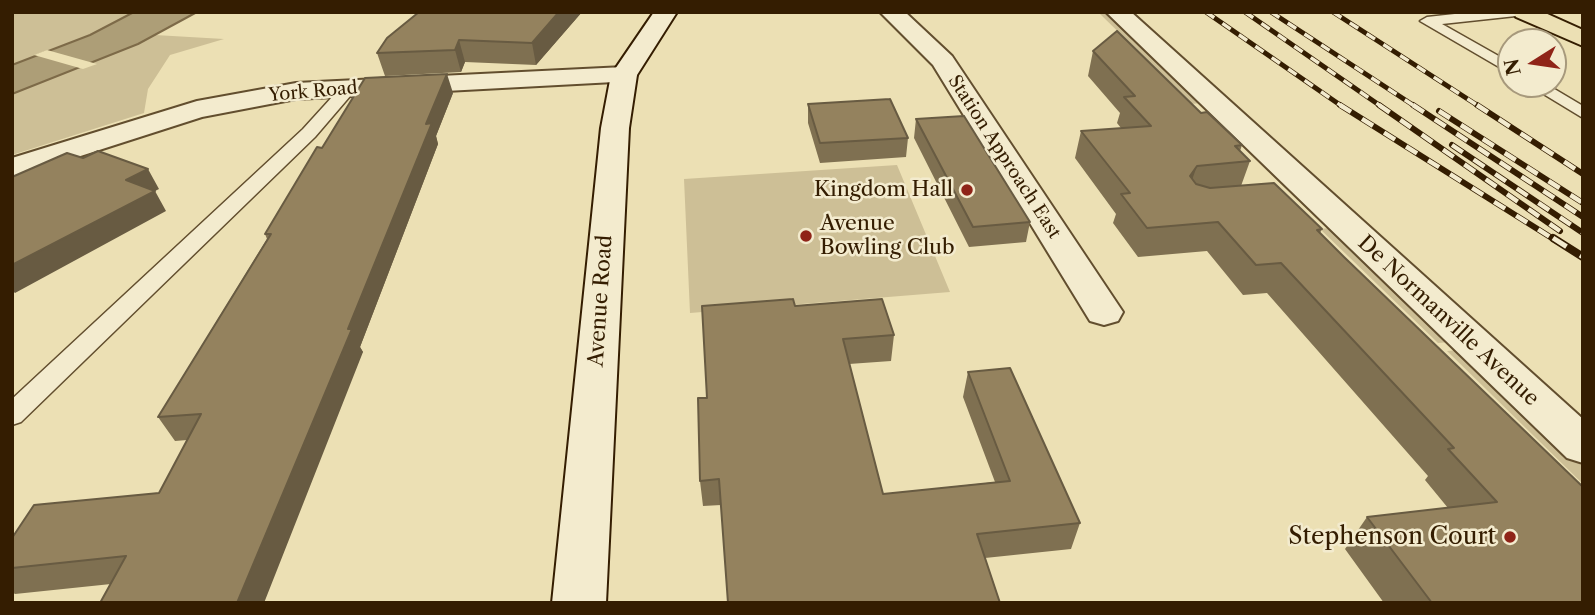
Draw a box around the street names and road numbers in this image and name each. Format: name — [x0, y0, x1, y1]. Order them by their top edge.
street label: Station Approach East — [943, 71, 1065, 243]
street label: York Road — [268, 77, 358, 107]
street label: De Normanville Avenue — [1352, 230, 1544, 412]
street label: Avenue Road — [584, 234, 618, 368]

